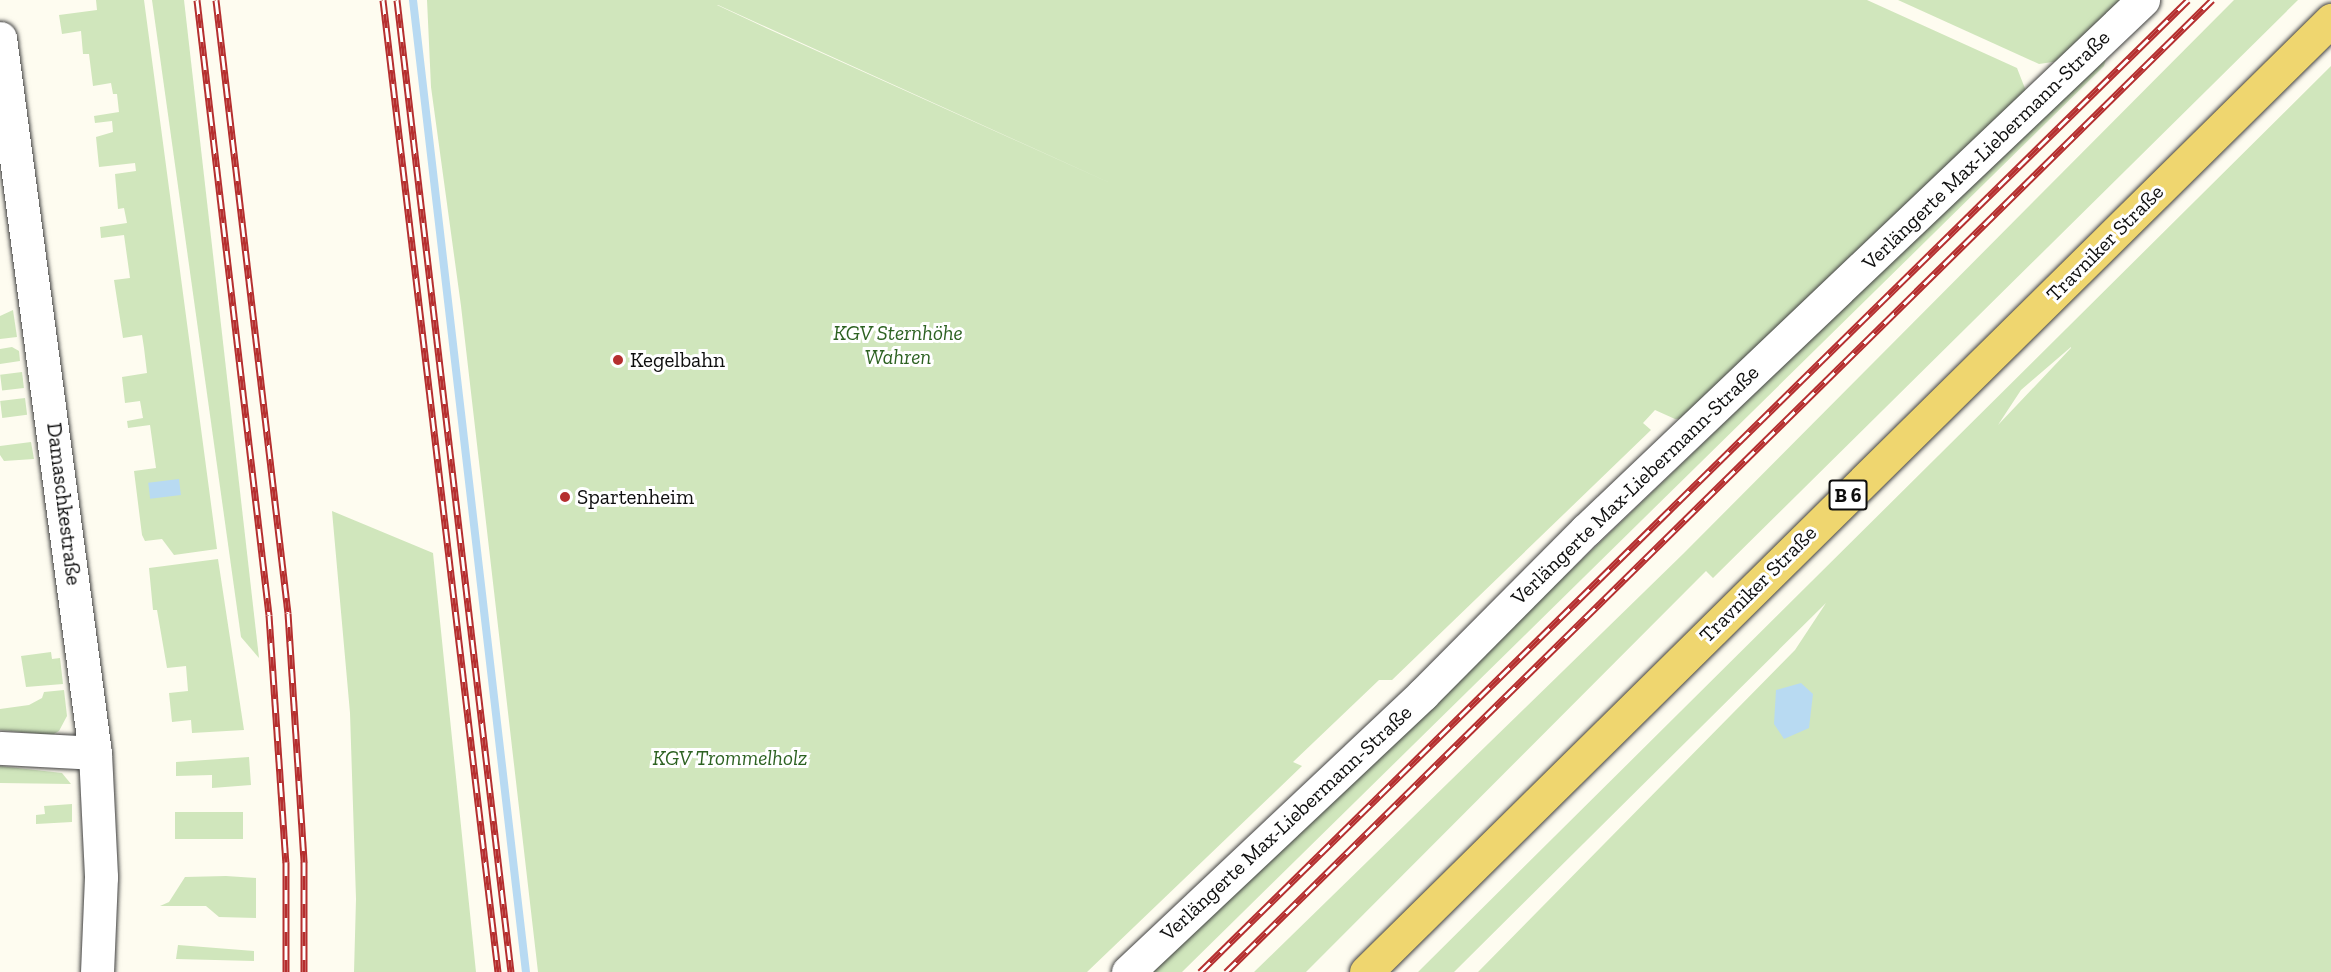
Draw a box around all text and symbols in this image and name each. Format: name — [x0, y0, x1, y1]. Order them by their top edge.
street label: Verlängerte Max-Liebermann-Straße — [1857, 25, 2115, 275]
street label: Travniker Straße — [2041, 179, 2169, 307]
park label: KGV Sternhöhe Wahren — [833, 320, 963, 370]
place label: Kegelbahn — [630, 347, 725, 373]
marker: Kegelbahn — [611, 353, 625, 367]
street label: Verlängerte Max-Liebermann-Straße — [1506, 360, 1764, 610]
street label: Damaschkestraße — [42, 421, 86, 587]
road number: B 6 — [1828, 478, 1868, 512]
place label: Spartenheim — [577, 484, 694, 510]
marker: Spartenheim — [558, 490, 572, 504]
street label: Travniker Straße — [1694, 520, 1822, 648]
street label: Verlängerte Max-Liebermann-Straße — [1155, 700, 1417, 946]
park label: KGV Trommelholz — [652, 745, 808, 771]

